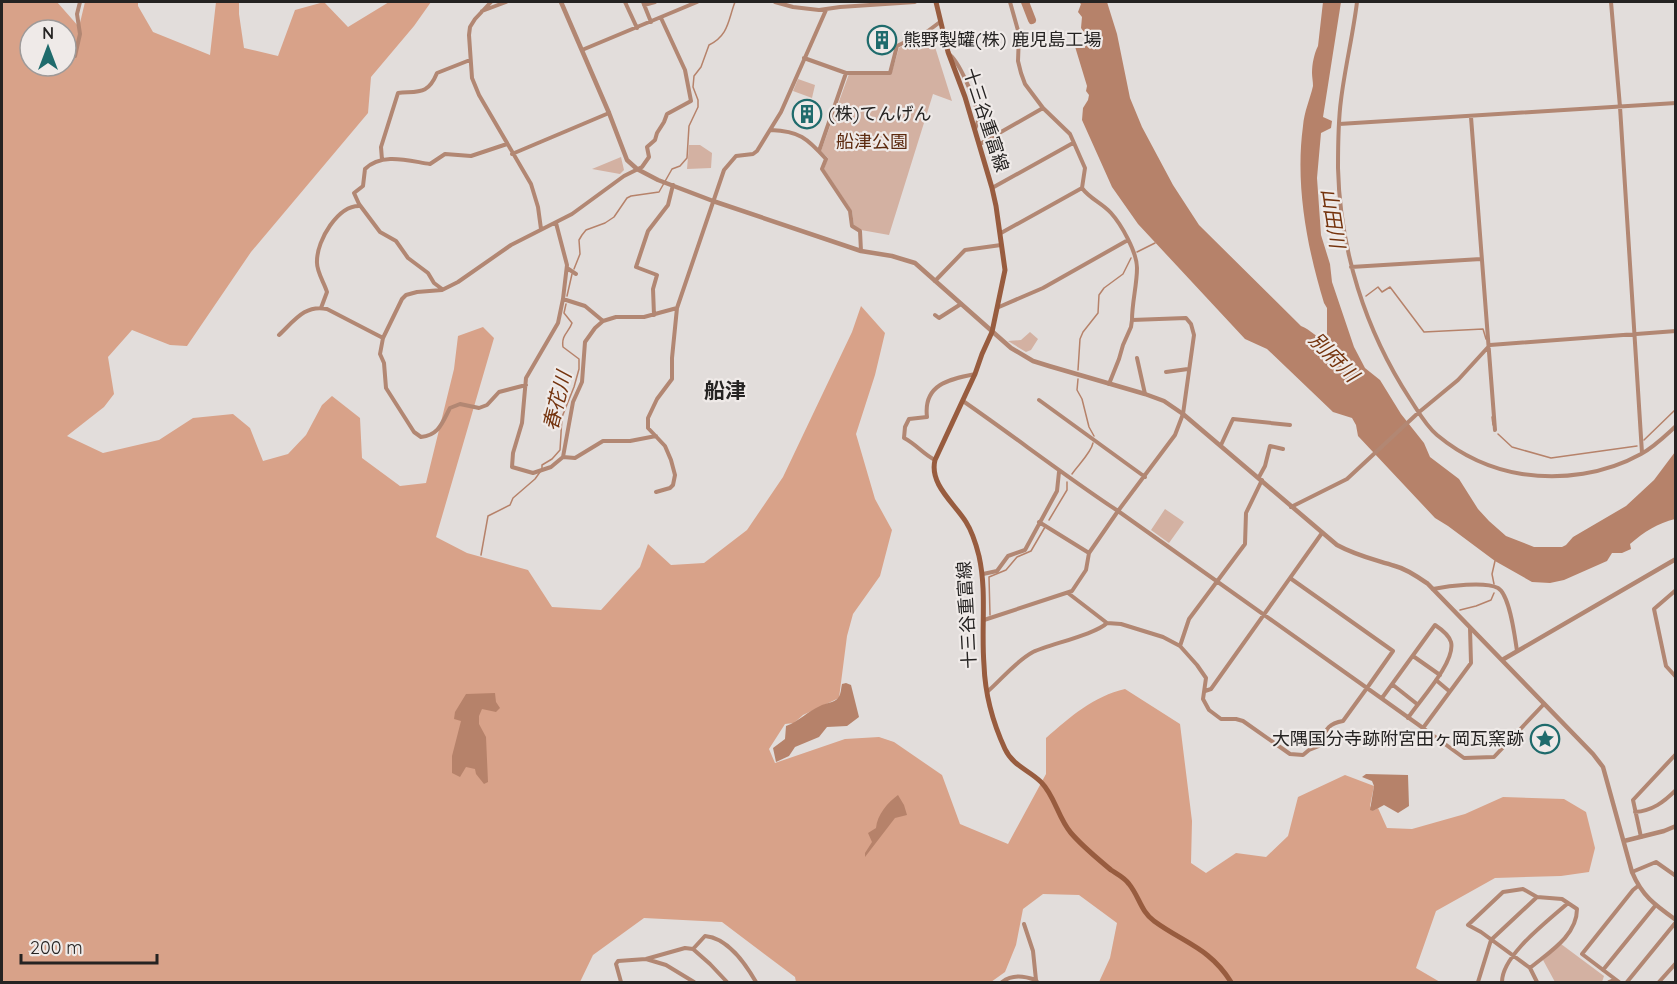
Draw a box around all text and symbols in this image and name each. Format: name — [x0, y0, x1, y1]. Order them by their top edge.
north arrow — [18, 18, 78, 78]
text: N — [42, 23, 54, 43]
building icon: 熊野製罐(株) 鹿児島工場 — [866, 24, 898, 56]
place label: 熊野製罐(株) 鹿児島工場 — [903, 28, 1101, 51]
street label: 十三谷重富線 — [959, 65, 1014, 175]
building icon: (株)てんげん — [791, 98, 823, 130]
place label: (株)てんげん — [828, 102, 931, 125]
park label: 船津公園 — [836, 130, 908, 153]
water label: 山田川 — [1316, 186, 1351, 251]
water label: 別府川 — [1304, 327, 1366, 388]
water label: 春花川 — [537, 367, 576, 433]
district label: 船津 — [704, 377, 746, 403]
street label: 十三谷重富線 — [952, 560, 981, 670]
place icon: 大隅国分寺跡附宮田ヶ岡瓦窯跡 — [1529, 723, 1561, 755]
place label: 大隅国分寺跡附宮田ヶ岡瓦窯跡 — [1272, 727, 1524, 750]
scale bar — [21, 927, 158, 965]
text: 200 m — [30, 936, 83, 959]

